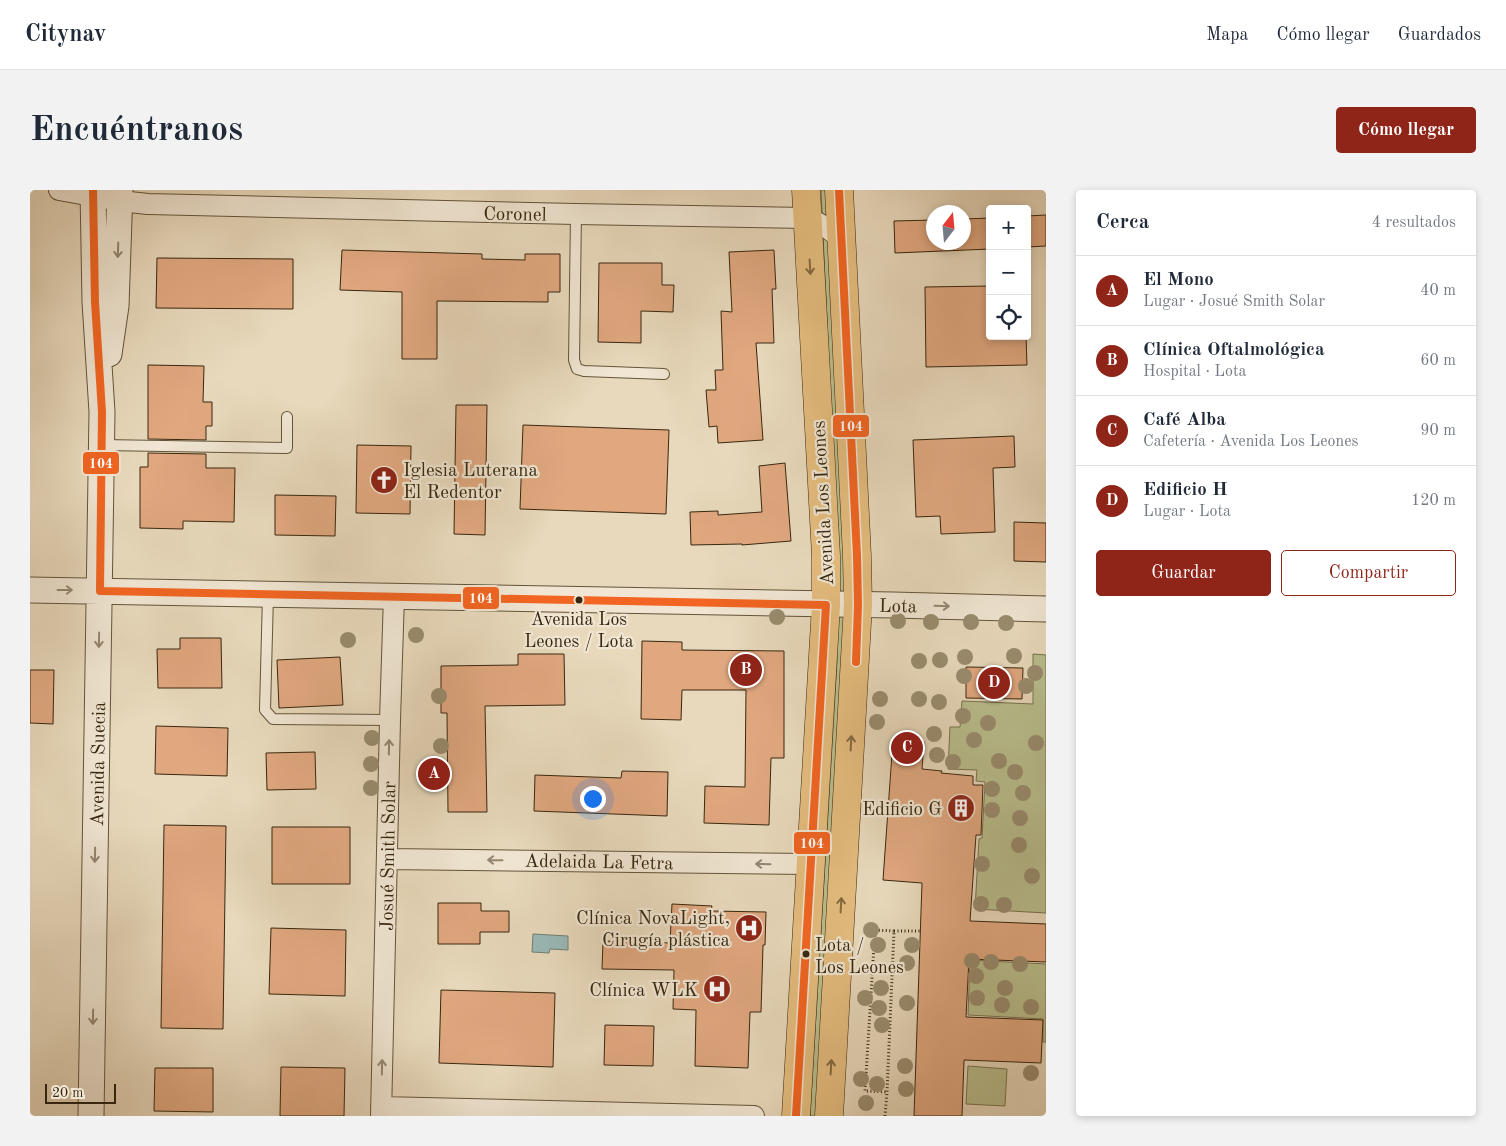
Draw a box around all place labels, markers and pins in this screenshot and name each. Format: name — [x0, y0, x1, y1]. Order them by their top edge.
place label: Iglesia Luterana El Redentor — [403, 462, 538, 503]
church icon: Iglesia Luterana El Redentor — [369, 465, 399, 495]
marker: Avenida Los Leones / Lota — [574, 595, 584, 605]
place label: Avenida Los Leones / Lota — [524, 611, 634, 651]
pin: B — [730, 651, 762, 689]
pin: D — [978, 664, 1010, 702]
pin: C — [891, 729, 923, 767]
pin: A — [418, 755, 450, 793]
building icon: Edificio G — [946, 793, 976, 823]
place label: Edificio G — [862, 801, 942, 820]
place label: Clínica NovaLight, Cirugía plástica — [576, 910, 731, 951]
hospital icon: Clínica NovaLight, Cirugía plástica — [734, 913, 764, 943]
place label: Lota / Los Leones — [815, 937, 904, 977]
marker: Lota / Los Leones — [801, 949, 811, 959]
hospital icon: Clínica WLK — [702, 974, 732, 1004]
place label: Clínica WLK — [589, 982, 698, 1001]

